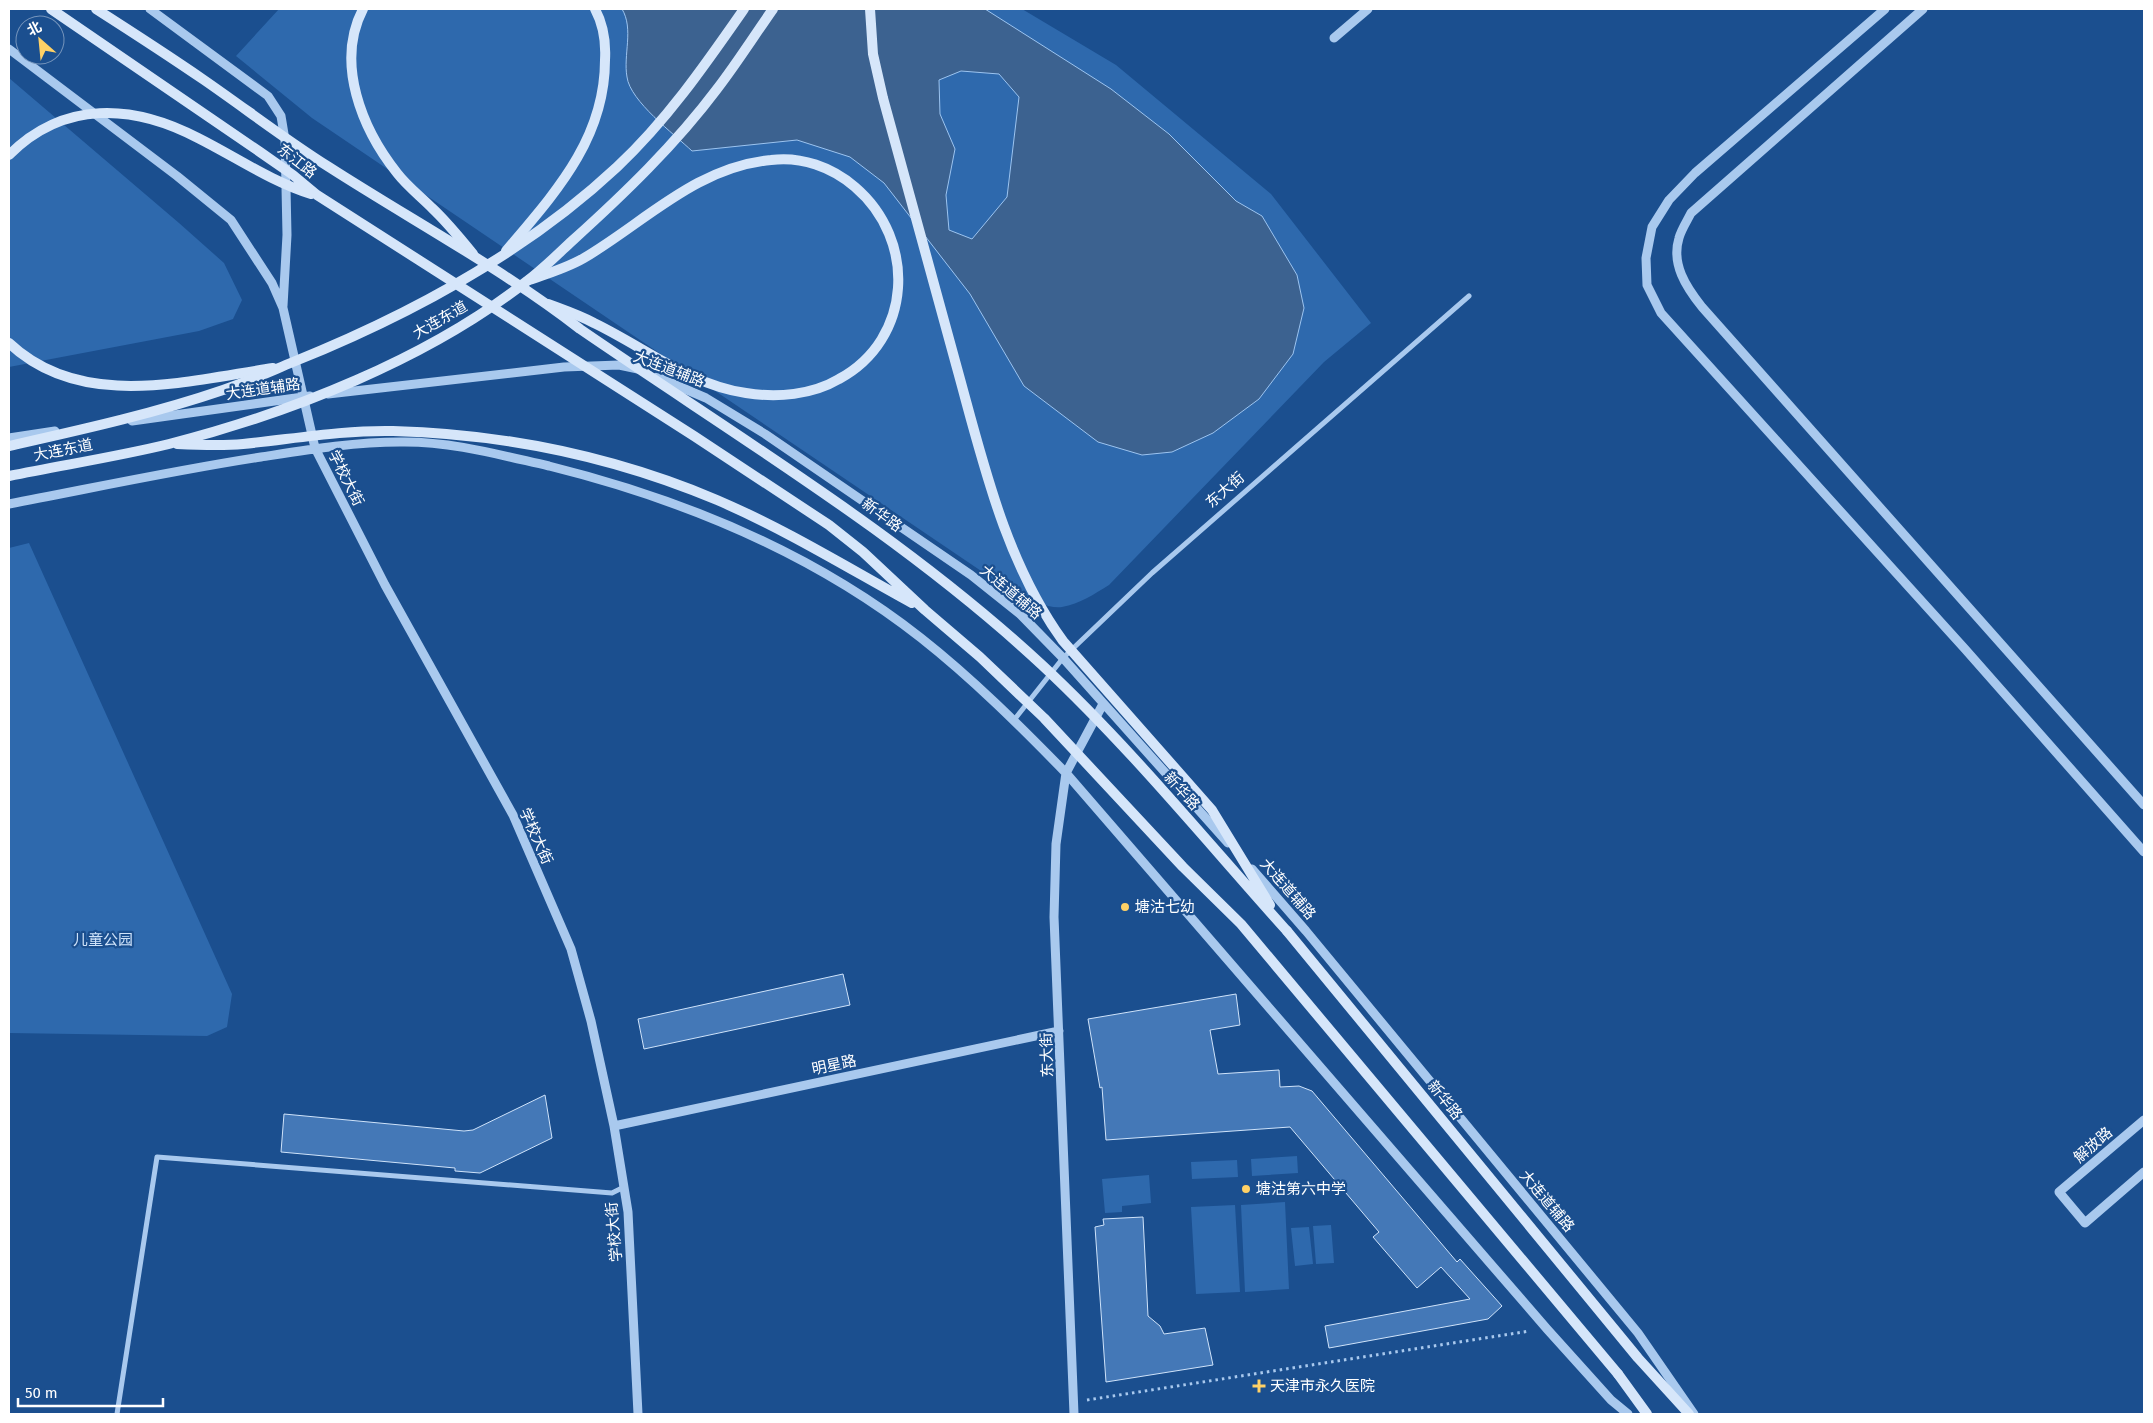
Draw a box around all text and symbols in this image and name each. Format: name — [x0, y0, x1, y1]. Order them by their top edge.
north arrow — [15, 15, 65, 65]
text: 北 — [24, 18, 44, 40]
street label: 东江路 — [274, 140, 320, 182]
street label: 大连东道 — [410, 297, 470, 343]
street label: 大连道辅路 — [631, 347, 707, 391]
street label: 大连道辅路 — [225, 375, 301, 403]
street label: 大连东道 — [32, 435, 94, 465]
street label: 学校大街 — [324, 447, 368, 509]
street label: 东大街 — [1202, 468, 1248, 512]
street label: 新华路 — [859, 494, 905, 536]
street label: 大连道辅路 — [976, 561, 1046, 623]
street label: 新华路 — [1160, 768, 1204, 814]
street label: 学校大街 — [516, 805, 556, 867]
street label: 大连道辅路 — [1257, 855, 1319, 923]
place label: 塘沽七幼 — [1135, 898, 1195, 916]
marker: 塘沽七幼 — [1119, 901, 1131, 913]
park label: 儿童公园 — [73, 931, 133, 949]
street label: 东大街 — [1037, 1032, 1057, 1078]
street label: 明星路 — [810, 1052, 858, 1078]
street label: 新华路 — [1424, 1077, 1466, 1123]
street label: 解放路 — [2070, 1123, 2116, 1167]
street label: 大连道辅路 — [1516, 1166, 1578, 1236]
place label: 塘沽第六中学 — [1256, 1180, 1346, 1198]
marker: 塘沽第六中学 — [1240, 1183, 1252, 1195]
street label: 学校大街 — [602, 1201, 626, 1263]
scale bar — [18, 1376, 162, 1408]
place label: 天津市永久医院 — [1270, 1377, 1375, 1395]
marker: 天津市永久医院 — [1252, 1379, 1266, 1393]
text: 50 m — [25, 1384, 58, 1402]

